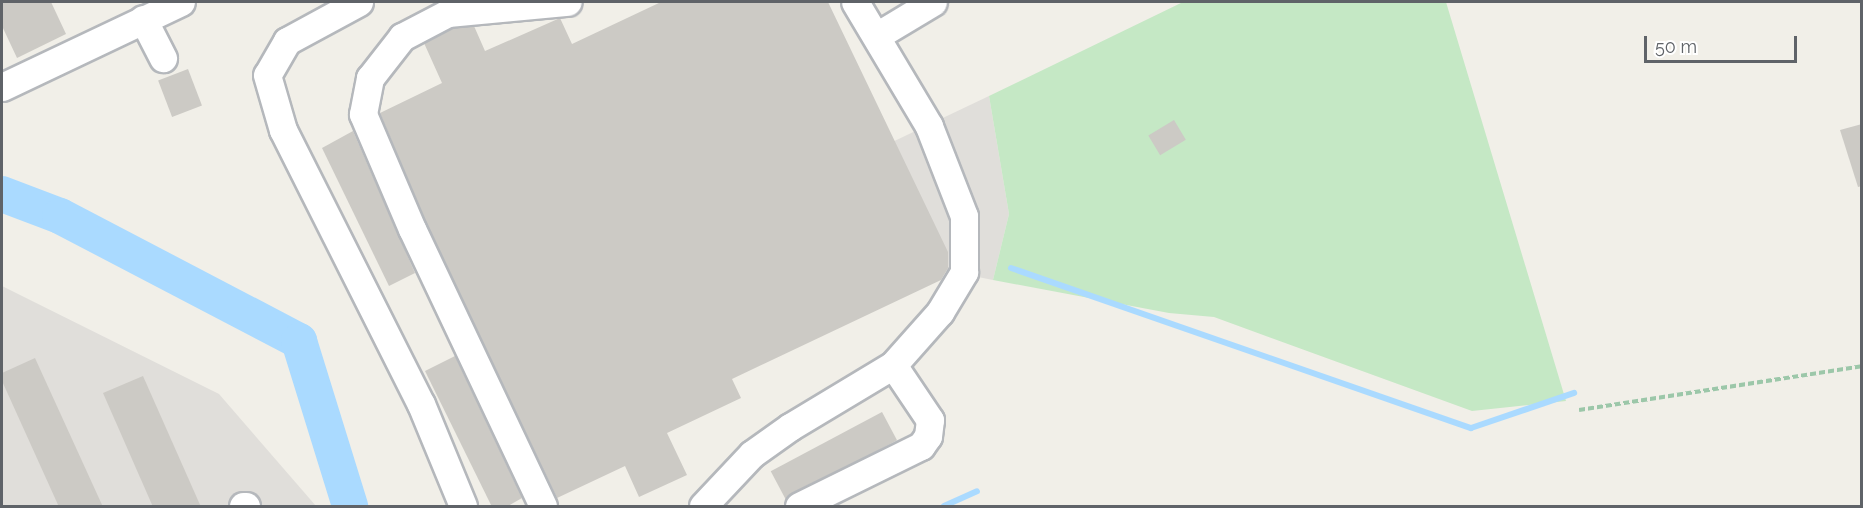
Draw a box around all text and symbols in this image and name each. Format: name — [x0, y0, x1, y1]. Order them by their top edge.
scale bar — [1647, 24, 1800, 62]
text: 50 m — [1655, 36, 1697, 57]

